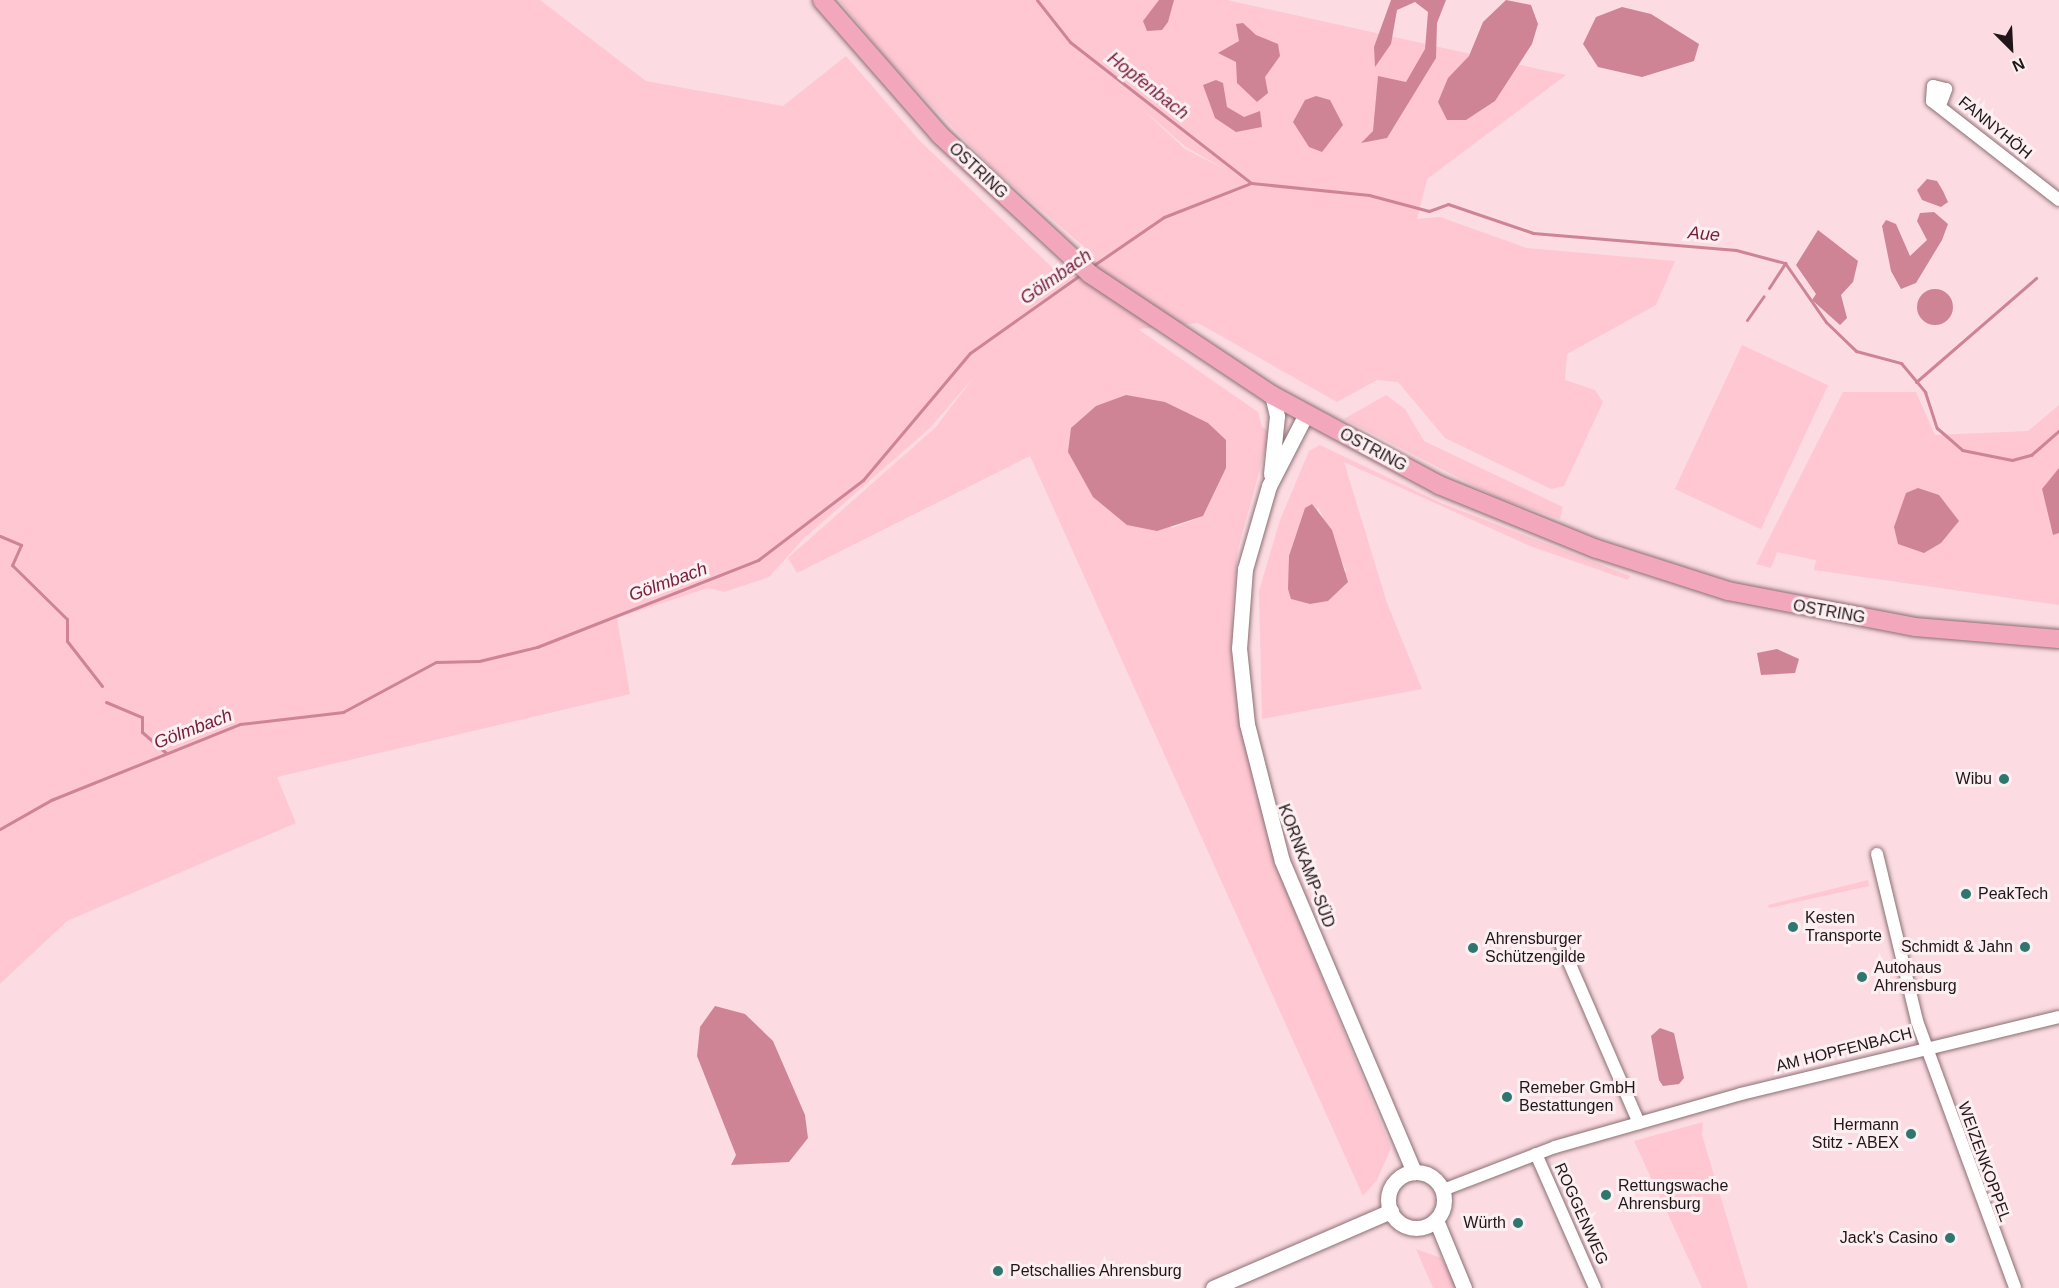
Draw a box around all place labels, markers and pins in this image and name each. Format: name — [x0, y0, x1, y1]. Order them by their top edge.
place label: Wibu — [1956, 769, 1992, 789]
marker: Wibu — [1997, 772, 2011, 786]
place label: PeakTech — [1978, 884, 2048, 904]
marker: PeakTech — [1959, 887, 1973, 901]
place label: Kesten Transporte — [1805, 908, 1882, 946]
marker: Kesten Transporte — [1786, 920, 1800, 934]
place label: Ahrensburger Schützengilde — [1485, 929, 1586, 967]
place label: Schmidt & Jahn — [1901, 937, 2013, 957]
marker: Schmidt & Jahn — [2018, 940, 2032, 954]
marker: Ahrensburger Schützengilde — [1466, 941, 1480, 955]
place label: Autohaus Ahrensburg — [1874, 958, 1957, 996]
marker: Autohaus Ahrensburg — [1855, 970, 1869, 984]
place label: Remeber GmbH Bestattungen — [1519, 1078, 1635, 1116]
marker: Remeber GmbH Bestattungen — [1500, 1090, 1514, 1104]
place label: Hermann Stitz - ABEX — [1811, 1115, 1899, 1153]
marker: Hermann Stitz - ABEX — [1904, 1127, 1918, 1141]
place label: Rettungswache Ahrensburg — [1618, 1176, 1728, 1214]
marker: Rettungswache Ahrensburg — [1599, 1188, 1613, 1202]
place label: Würth — [1463, 1213, 1506, 1233]
marker: Würth — [1511, 1216, 1525, 1230]
place label: Jack's Casino — [1840, 1228, 1938, 1248]
marker: Jack's Casino — [1943, 1231, 1957, 1245]
place label: Petschallies Ahrensburg — [1010, 1261, 1183, 1281]
marker: Petschallies Ahrensburg — [991, 1264, 1005, 1278]

